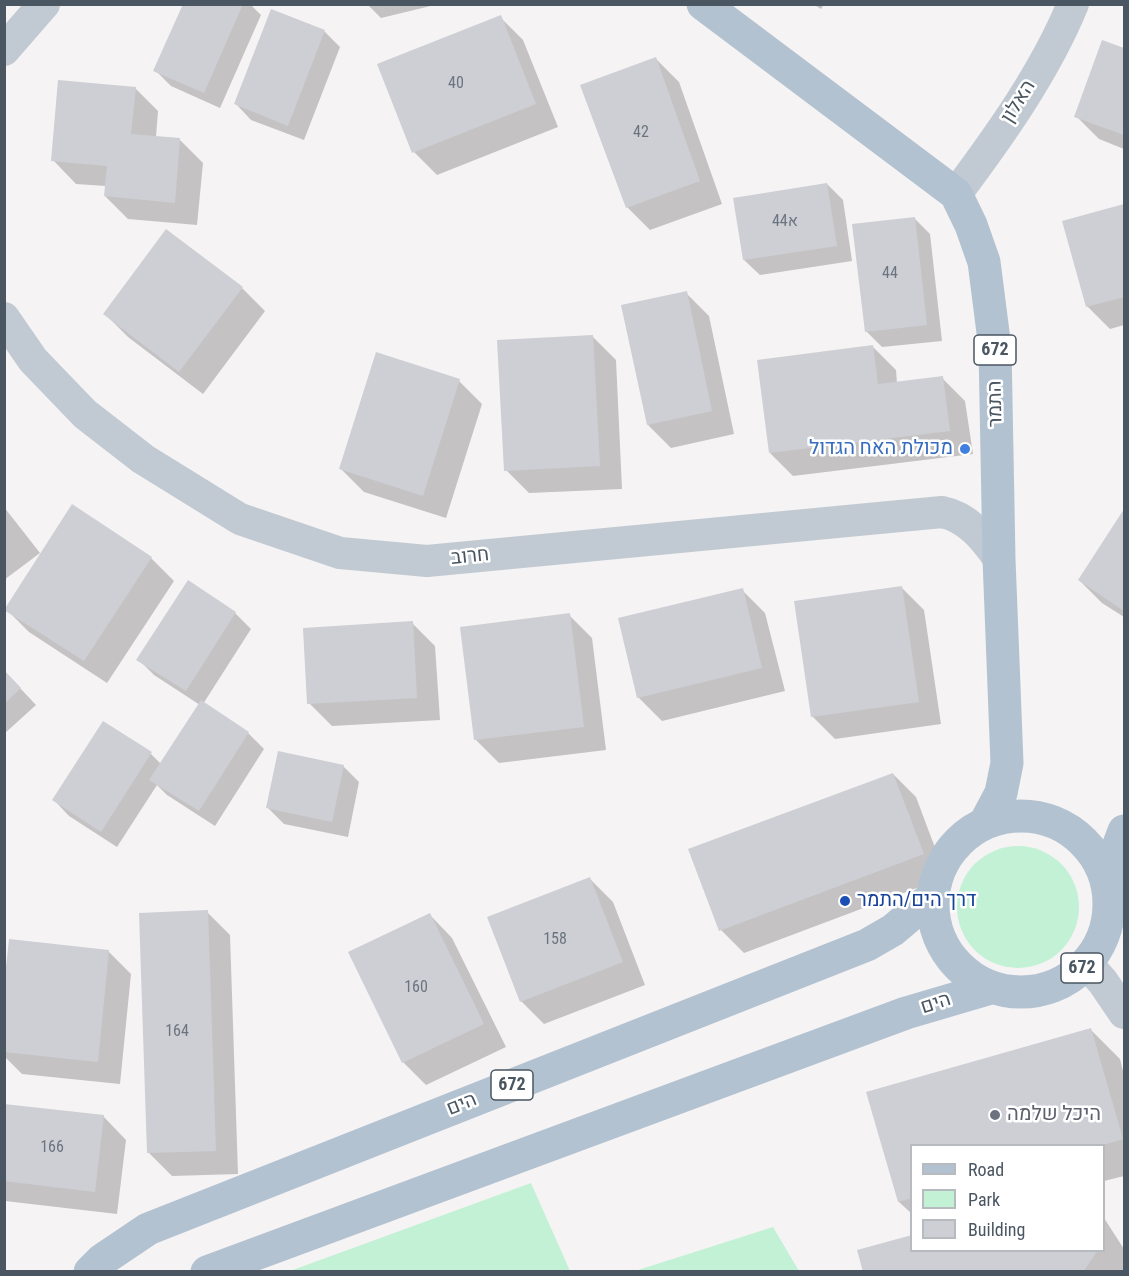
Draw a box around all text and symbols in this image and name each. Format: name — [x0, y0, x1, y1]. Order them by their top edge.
house number: 40 — [448, 74, 464, 94]
street label: האלון — [996, 76, 1042, 128]
house number: 42 — [633, 123, 649, 143]
house number: 44א — [772, 212, 798, 232]
house number: 44 — [882, 264, 898, 284]
road number: 672 — [974, 335, 1016, 365]
street label: התמר — [984, 380, 1008, 428]
place label: מכולת האח הגדול — [809, 437, 953, 461]
marker: מכולת האח הגדול — [958, 442, 972, 456]
street label: חרוב — [450, 543, 490, 571]
place label: דרך הים/התמר — [857, 889, 976, 913]
marker: דרך הים/התמר — [838, 894, 852, 908]
house number: 158 — [543, 930, 567, 950]
road number: 672 — [1061, 953, 1103, 983]
house number: 160 — [404, 978, 428, 998]
street label: הים — [918, 988, 954, 1020]
house number: 164 — [165, 1022, 189, 1042]
road number: 672 — [491, 1070, 533, 1100]
street label: הים — [443, 1088, 481, 1122]
place label: היכל שלמה — [1007, 1103, 1101, 1127]
marker: היכל שלמה — [988, 1108, 1002, 1122]
house number: 166 — [40, 1138, 64, 1158]
legend — [910, 1144, 1105, 1252]
text: Road — [968, 1159, 1004, 1180]
text: Park — [968, 1189, 1000, 1210]
text: Building — [968, 1219, 1025, 1240]

